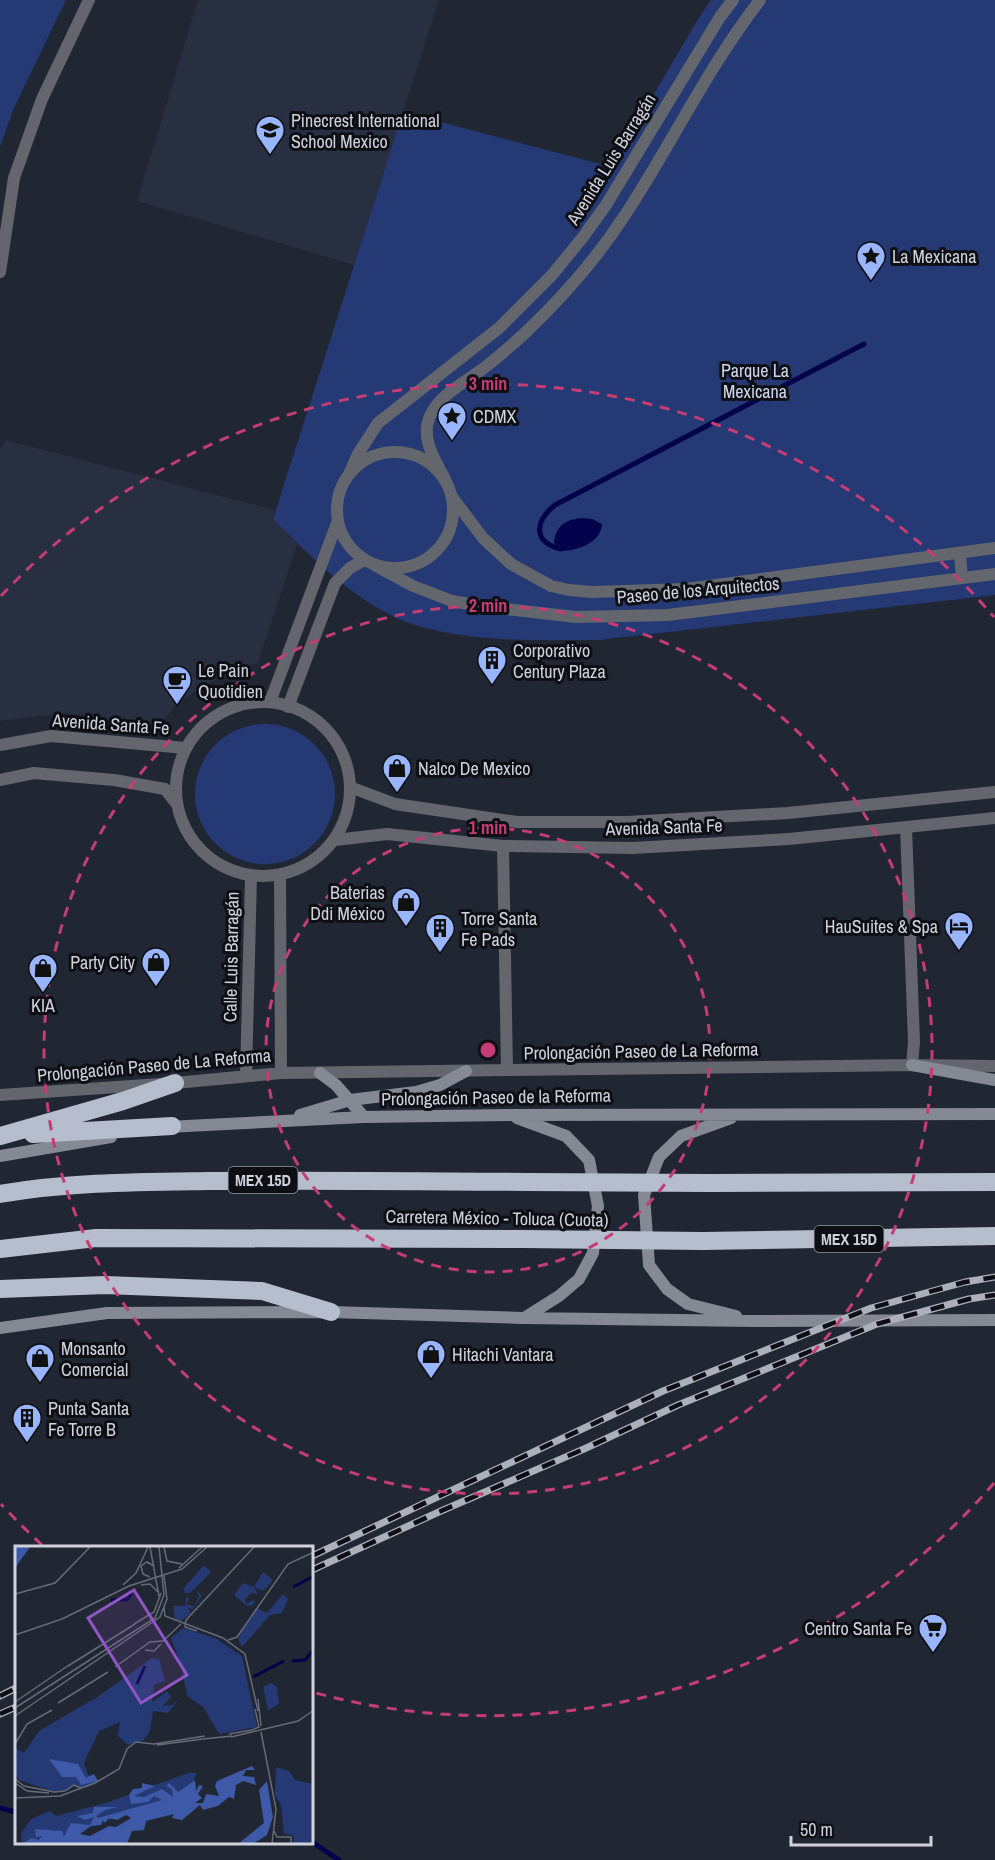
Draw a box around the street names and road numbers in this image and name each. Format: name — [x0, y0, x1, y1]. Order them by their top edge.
street label: Avenida Luis Barragán — [560, 88, 662, 230]
street label: Paseo de los Arquitectos — [616, 570, 780, 610]
street label: Avenida Santa Fe — [51, 707, 170, 741]
street label: Avenida Santa Fe — [604, 812, 723, 842]
street label: Calle Luis Barragán — [217, 892, 245, 1022]
street label: Prolongación Paseo de La Reforma — [523, 1036, 759, 1066]
street label: Prolongación Paseo de La Reforma — [36, 1042, 272, 1088]
street label: Prolongación Paseo de la Reforma — [381, 1082, 611, 1112]
road number: MEX 15D — [228, 1167, 298, 1193]
street label: Carretera México - Toluca (Cuota) — [385, 1204, 609, 1232]
road number: MEX 15D — [814, 1226, 884, 1252]

